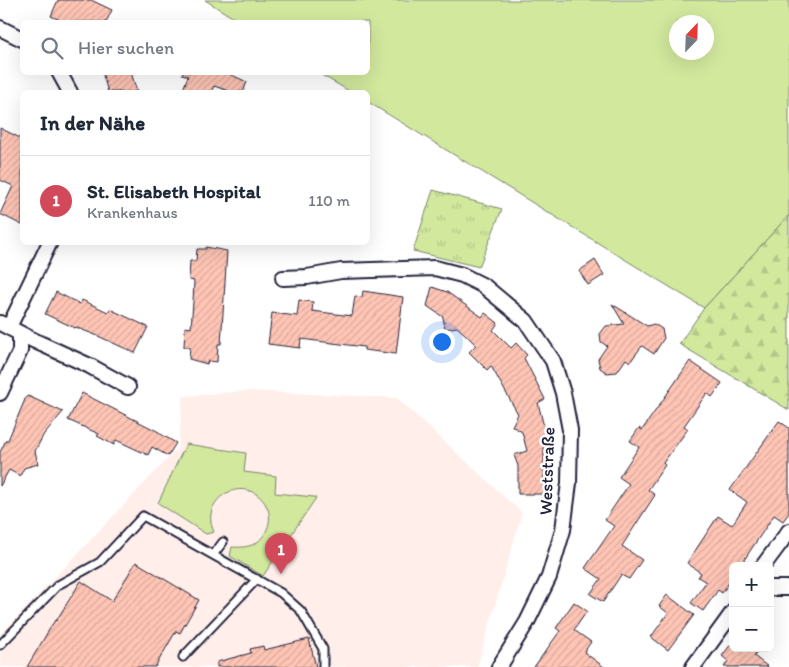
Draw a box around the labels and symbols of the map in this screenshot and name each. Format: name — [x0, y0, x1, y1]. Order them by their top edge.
north arrow — [669, 15, 714, 60]
your location — [429, 329, 455, 355]
street label: Weststraße — [534, 426, 560, 516]
pin: 1 — [265, 533, 297, 574]

